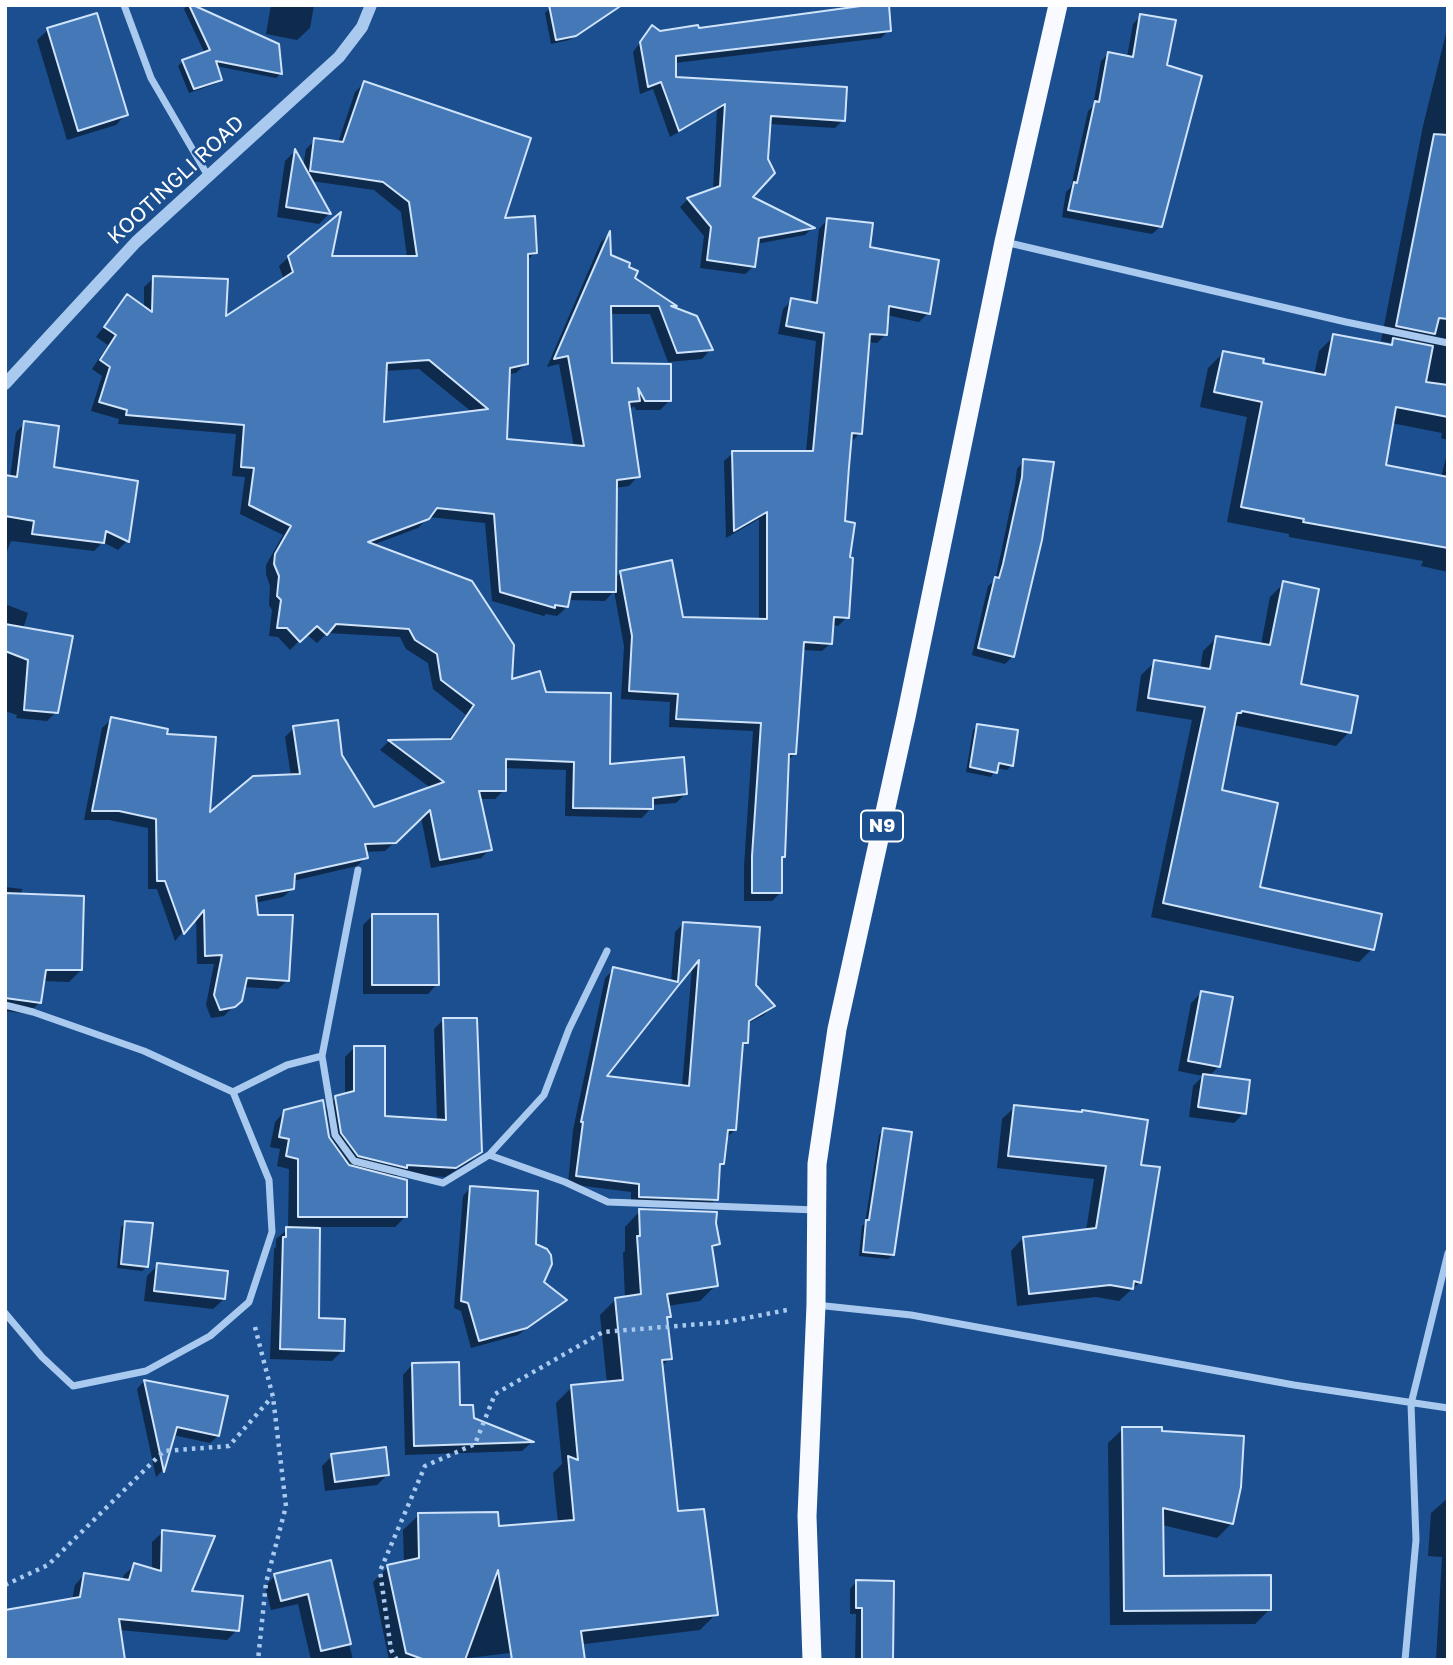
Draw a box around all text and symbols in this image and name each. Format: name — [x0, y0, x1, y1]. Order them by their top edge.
street label: KOOTINGLI ROAD — [103, 110, 249, 250]
road number: N9 — [861, 810, 903, 842]

